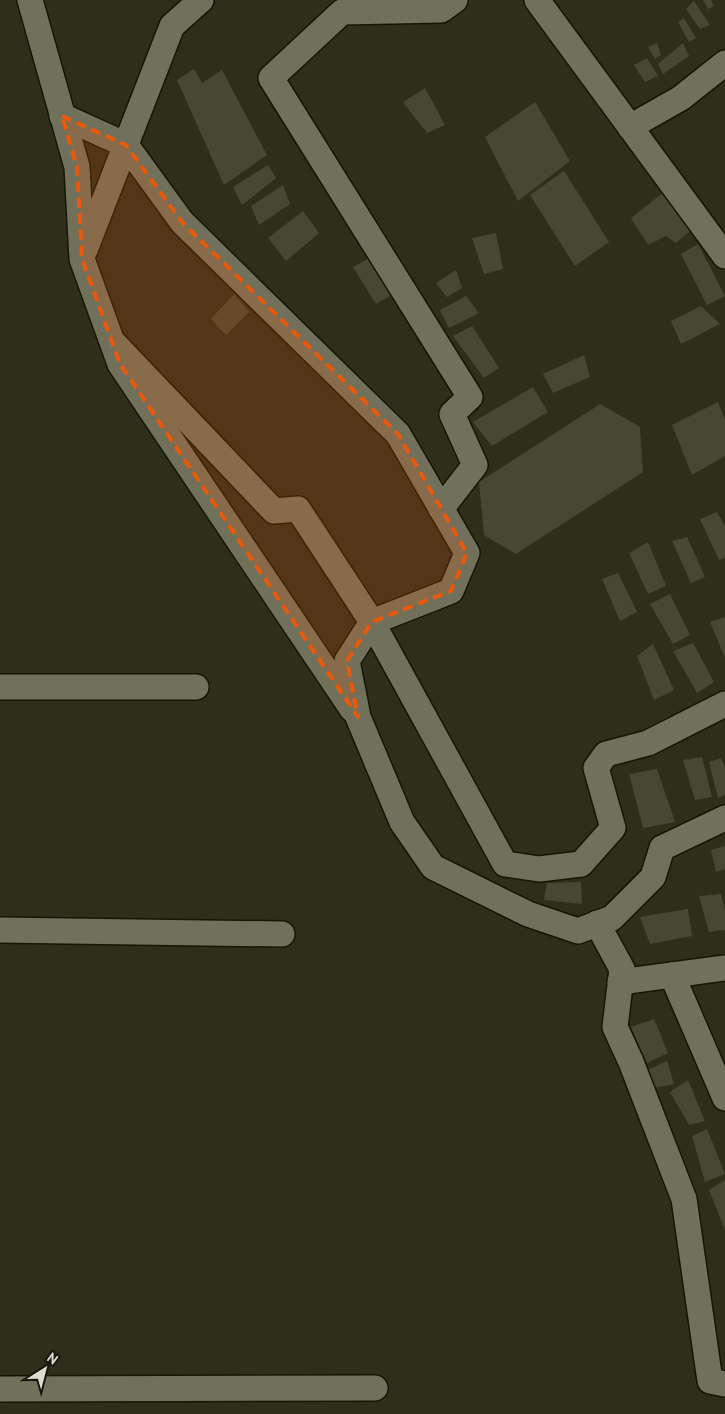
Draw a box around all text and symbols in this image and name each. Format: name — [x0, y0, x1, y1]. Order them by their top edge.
north arrow — [20, 1344, 70, 1394]
text: N — [44, 1348, 62, 1368]

